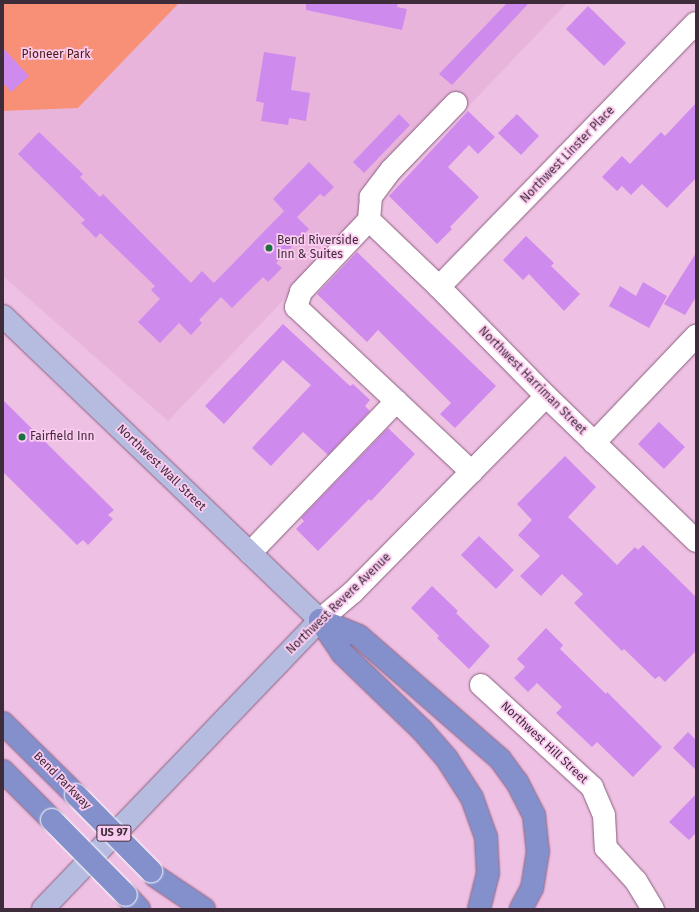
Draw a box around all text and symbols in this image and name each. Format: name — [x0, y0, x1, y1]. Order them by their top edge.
park label: Pioneer Park — [22, 48, 90, 62]
street label: Northwest Linster Place — [518, 104, 618, 206]
place label: Bend Riverside Inn & Suites — [277, 234, 358, 262]
marker: Bend Riverside Inn & Suites — [264, 243, 274, 253]
street label: Northwest Harriman Street — [475, 324, 589, 438]
street label: Northwest Wall Street — [113, 422, 209, 514]
place label: Fairfield Inn — [30, 430, 95, 444]
marker: Fairfield Inn — [17, 432, 27, 442]
street label: Northwest Revere Avenue — [284, 550, 394, 658]
street label: Northwest Hill Street — [497, 699, 591, 787]
street label: Bend Parkway — [30, 749, 94, 813]
road number: US 97 — [96, 824, 132, 842]

